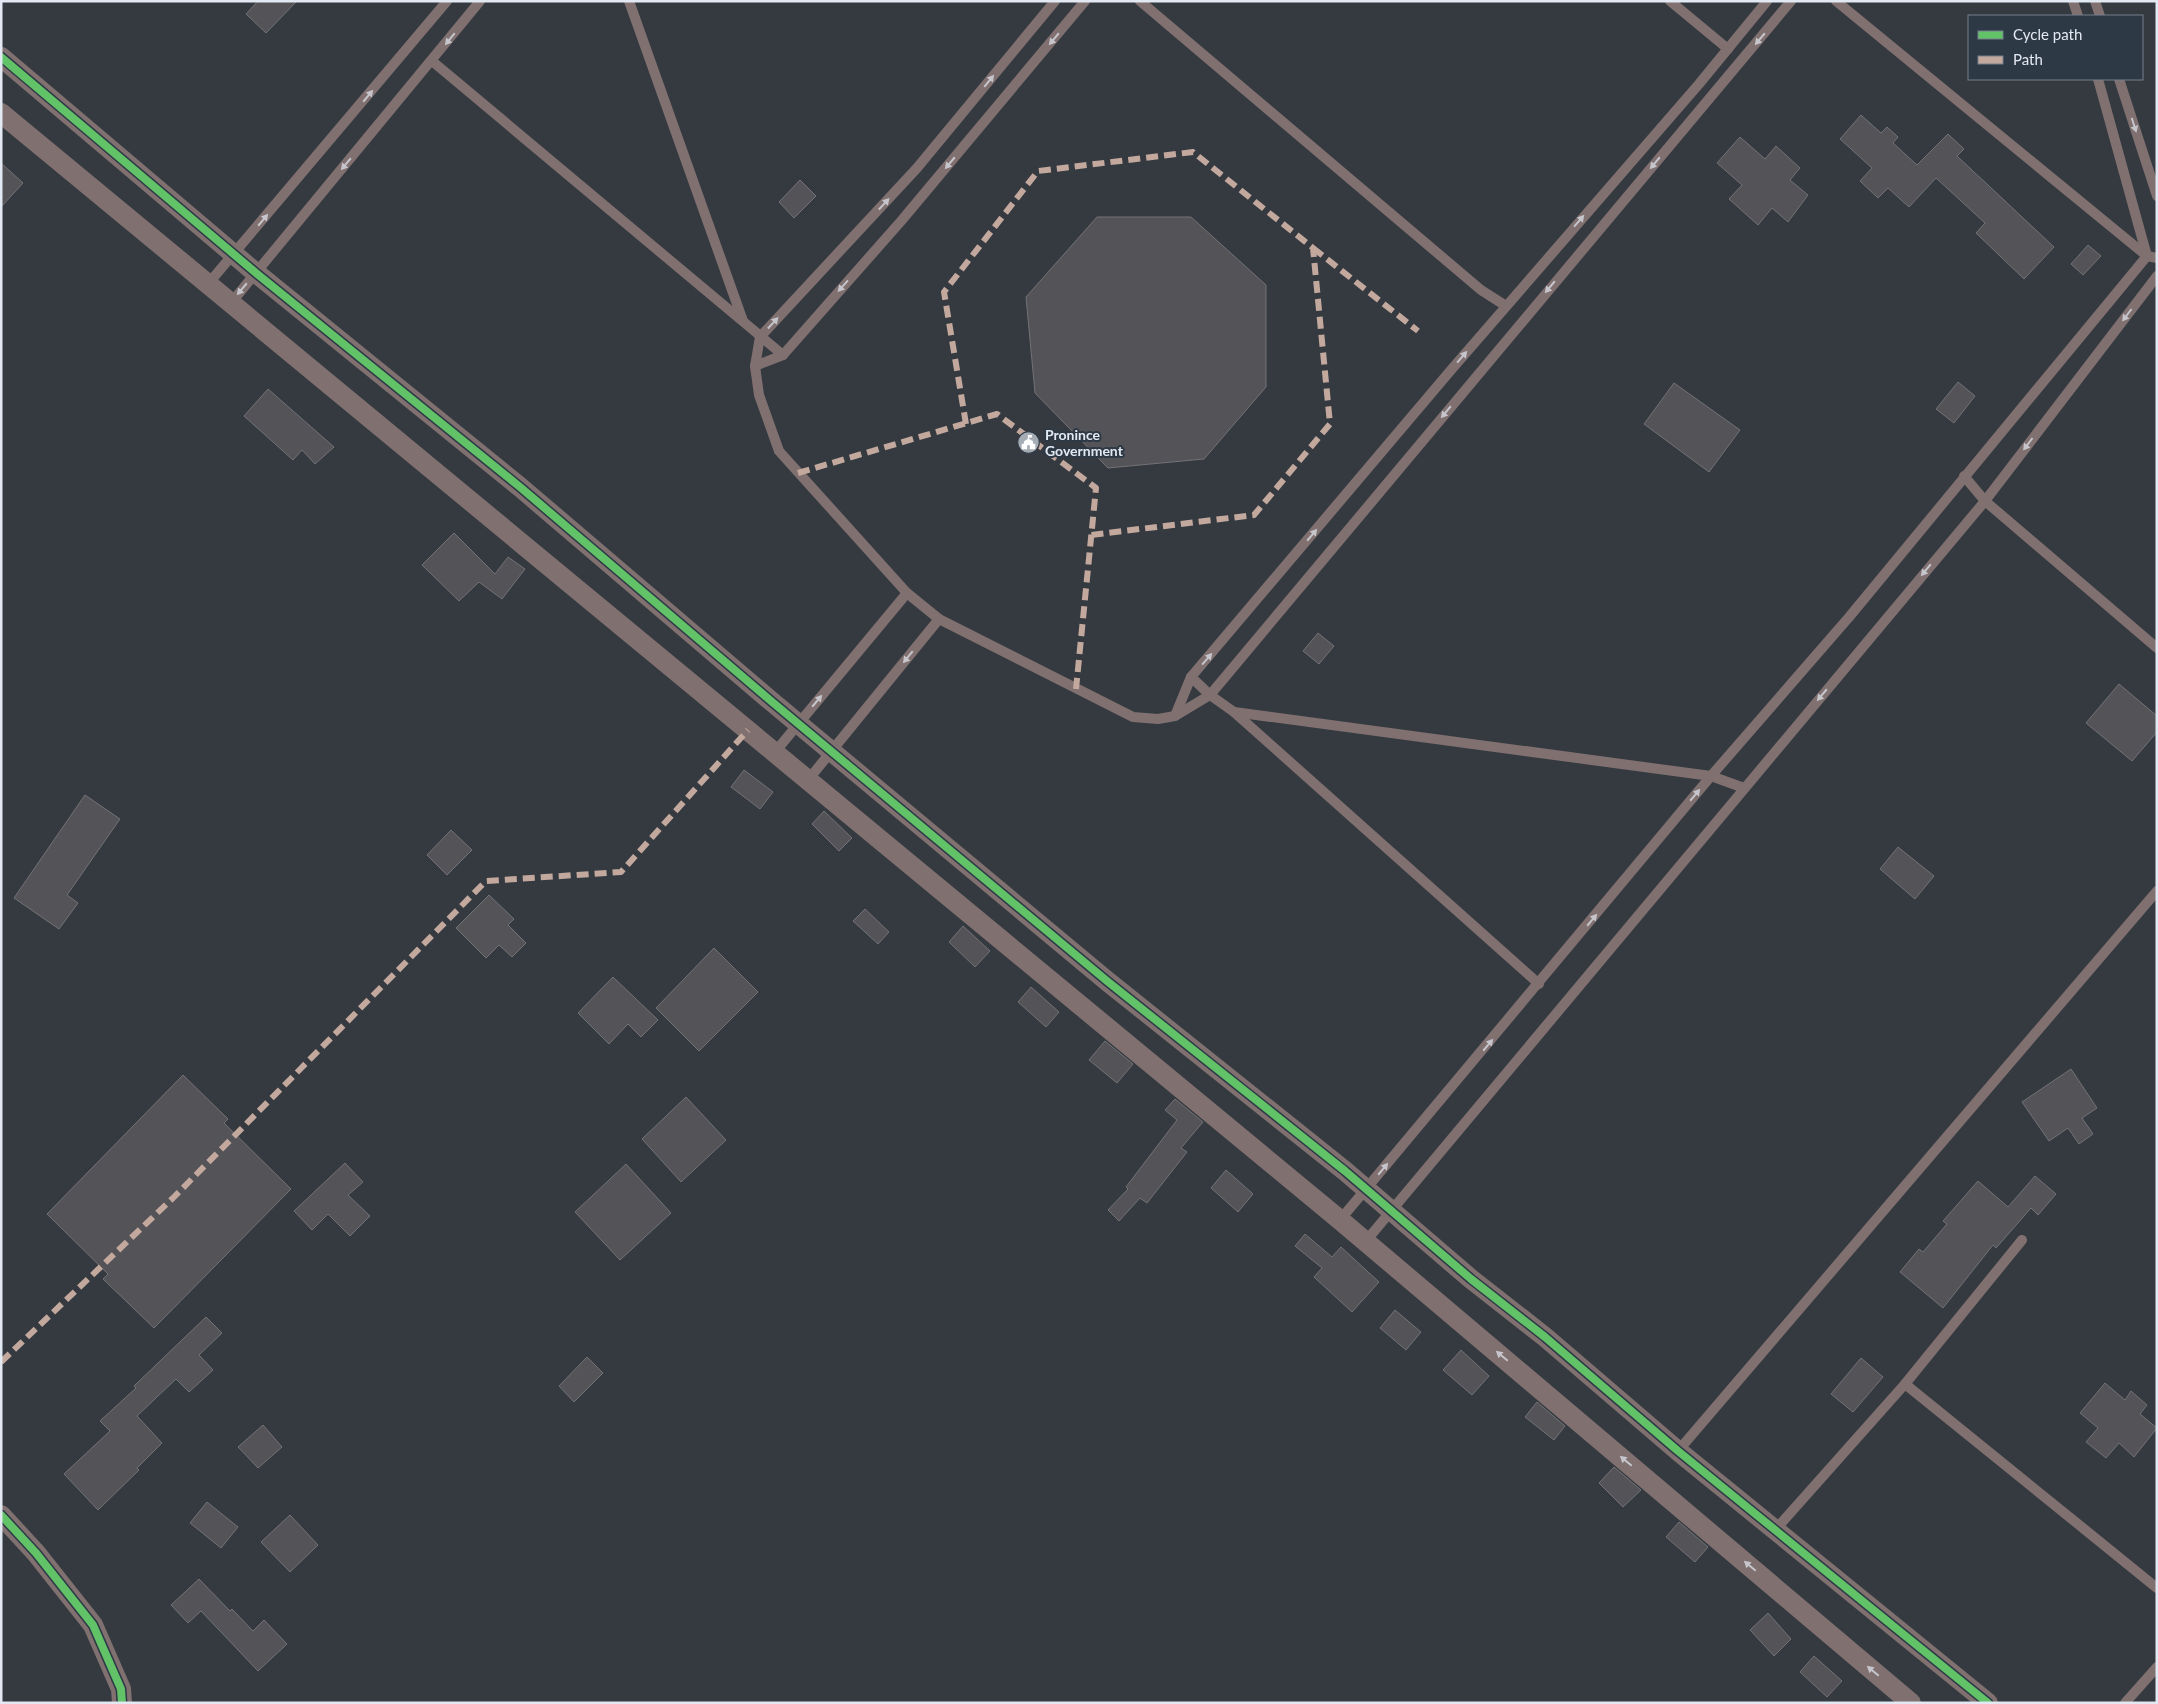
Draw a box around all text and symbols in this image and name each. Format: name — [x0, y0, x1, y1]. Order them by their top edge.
legend — [1968, 15, 2143, 80]
text: Cycle path — [2013, 25, 2082, 43]
one-way arrow — [444, 32, 455, 45]
one-way arrow — [1048, 32, 1060, 44]
one-way arrow — [1754, 32, 1765, 45]
text: Path — [2013, 50, 2043, 68]
one-way arrow — [984, 74, 995, 87]
one-way arrow — [362, 90, 373, 103]
one-way arrow — [2130, 118, 2138, 133]
one-way arrow — [944, 157, 955, 170]
one-way arrow — [1650, 157, 1661, 170]
one-way arrow — [341, 158, 352, 171]
one-way arrow — [878, 199, 890, 211]
one-way arrow — [257, 214, 268, 227]
one-way arrow — [1574, 215, 1585, 228]
one-way arrow — [838, 280, 849, 293]
one-way arrow — [1545, 281, 1556, 294]
one-way arrow — [237, 283, 248, 296]
one-way arrow — [2122, 308, 2132, 322]
one-way arrow — [767, 317, 779, 329]
one-way arrow — [1456, 352, 1468, 364]
one-way arrow — [1441, 406, 1452, 418]
place label: Pronince Government — [1045, 426, 1124, 459]
public building icon: Pronince Government — [1017, 430, 1041, 454]
one-way arrow — [2023, 437, 2034, 450]
one-way arrow — [1307, 529, 1318, 542]
one-way arrow — [1921, 564, 1932, 577]
one-way arrow — [903, 650, 914, 663]
one-way arrow — [1201, 653, 1212, 665]
one-way arrow — [1816, 688, 1827, 701]
one-way arrow — [812, 695, 823, 708]
one-way arrow — [1690, 788, 1701, 801]
one-way arrow — [1586, 913, 1597, 926]
one-way arrow — [1482, 1038, 1493, 1051]
one-way arrow — [1378, 1163, 1389, 1176]
one-way arrow — [1496, 1350, 1508, 1362]
one-way arrow — [1620, 1455, 1632, 1467]
one-way arrow — [1744, 1560, 1756, 1572]
one-way arrow — [1867, 1666, 1880, 1677]

